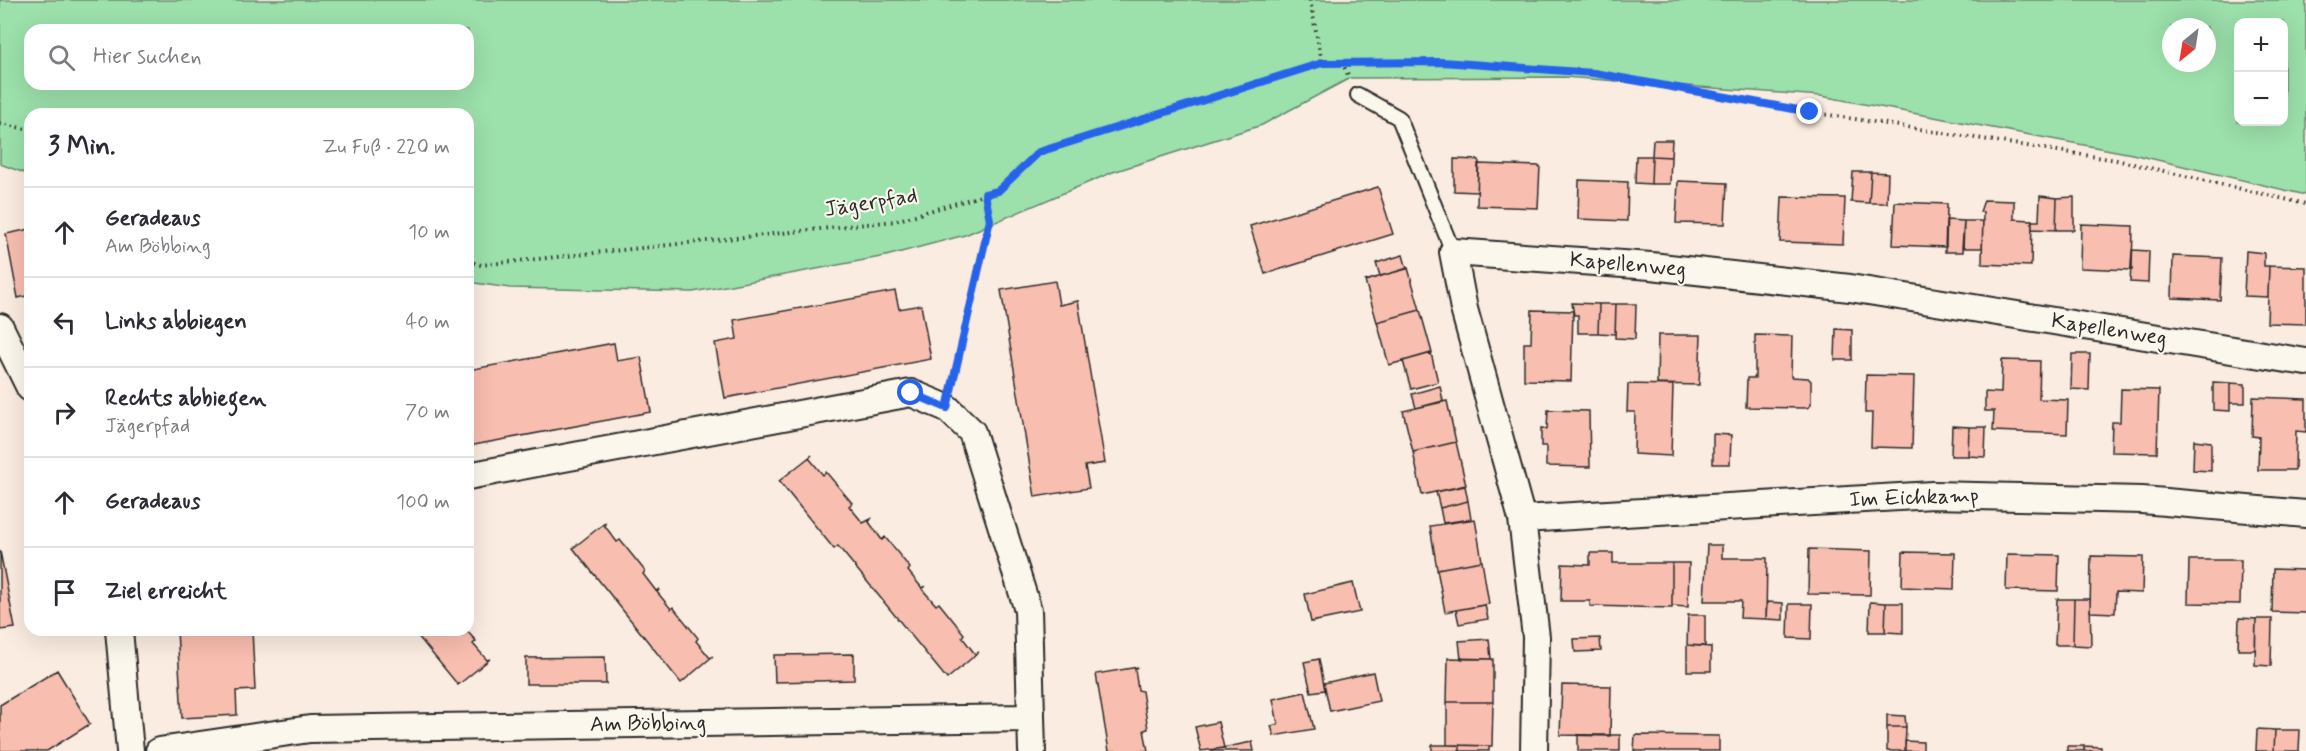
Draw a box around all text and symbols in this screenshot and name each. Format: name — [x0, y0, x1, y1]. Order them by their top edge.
north arrow — [2162, 18, 2216, 72]
map controls — [2234, 18, 2288, 126]
button: + — [2234, 18, 2288, 72]
search box — [24, 24, 474, 90]
icon: search — [45, 41, 78, 74]
text: Hier suchen — [93, 43, 202, 71]
button: − — [2234, 72, 2288, 126]
route end — [1796, 98, 1822, 124]
text: 3 Min. — [48, 130, 116, 164]
text: Zu Fuß · 220 m — [322, 134, 450, 161]
street label: Jägerpfad — [823, 182, 920, 225]
text: Geradeaus — [105, 205, 200, 233]
icon: ahead — [48, 216, 81, 249]
text: 10 m — [408, 219, 450, 246]
text: Am Böbbing — [105, 233, 211, 260]
street label: Kapellenweg — [1569, 246, 1687, 285]
icon: left — [48, 306, 81, 339]
street label: Kapellenweg — [2049, 307, 2169, 354]
text: Links abbiegen — [105, 308, 247, 336]
text: 40 m — [406, 309, 450, 336]
route start — [897, 379, 923, 405]
text: Rechts abbiegen — [105, 385, 266, 413]
icon: right — [48, 396, 81, 429]
text: 70 m — [405, 399, 450, 426]
text: Jägerpfad — [105, 413, 190, 440]
street label: Im Eichkamp — [1849, 482, 1979, 514]
icon: ahead — [48, 486, 81, 519]
text: Geradeaus — [105, 488, 200, 516]
text: 100 m — [396, 489, 450, 516]
icon: arrive — [48, 576, 81, 609]
text: Ziel erreicht — [105, 578, 227, 606]
street label: Am Böbbing — [590, 709, 706, 740]

